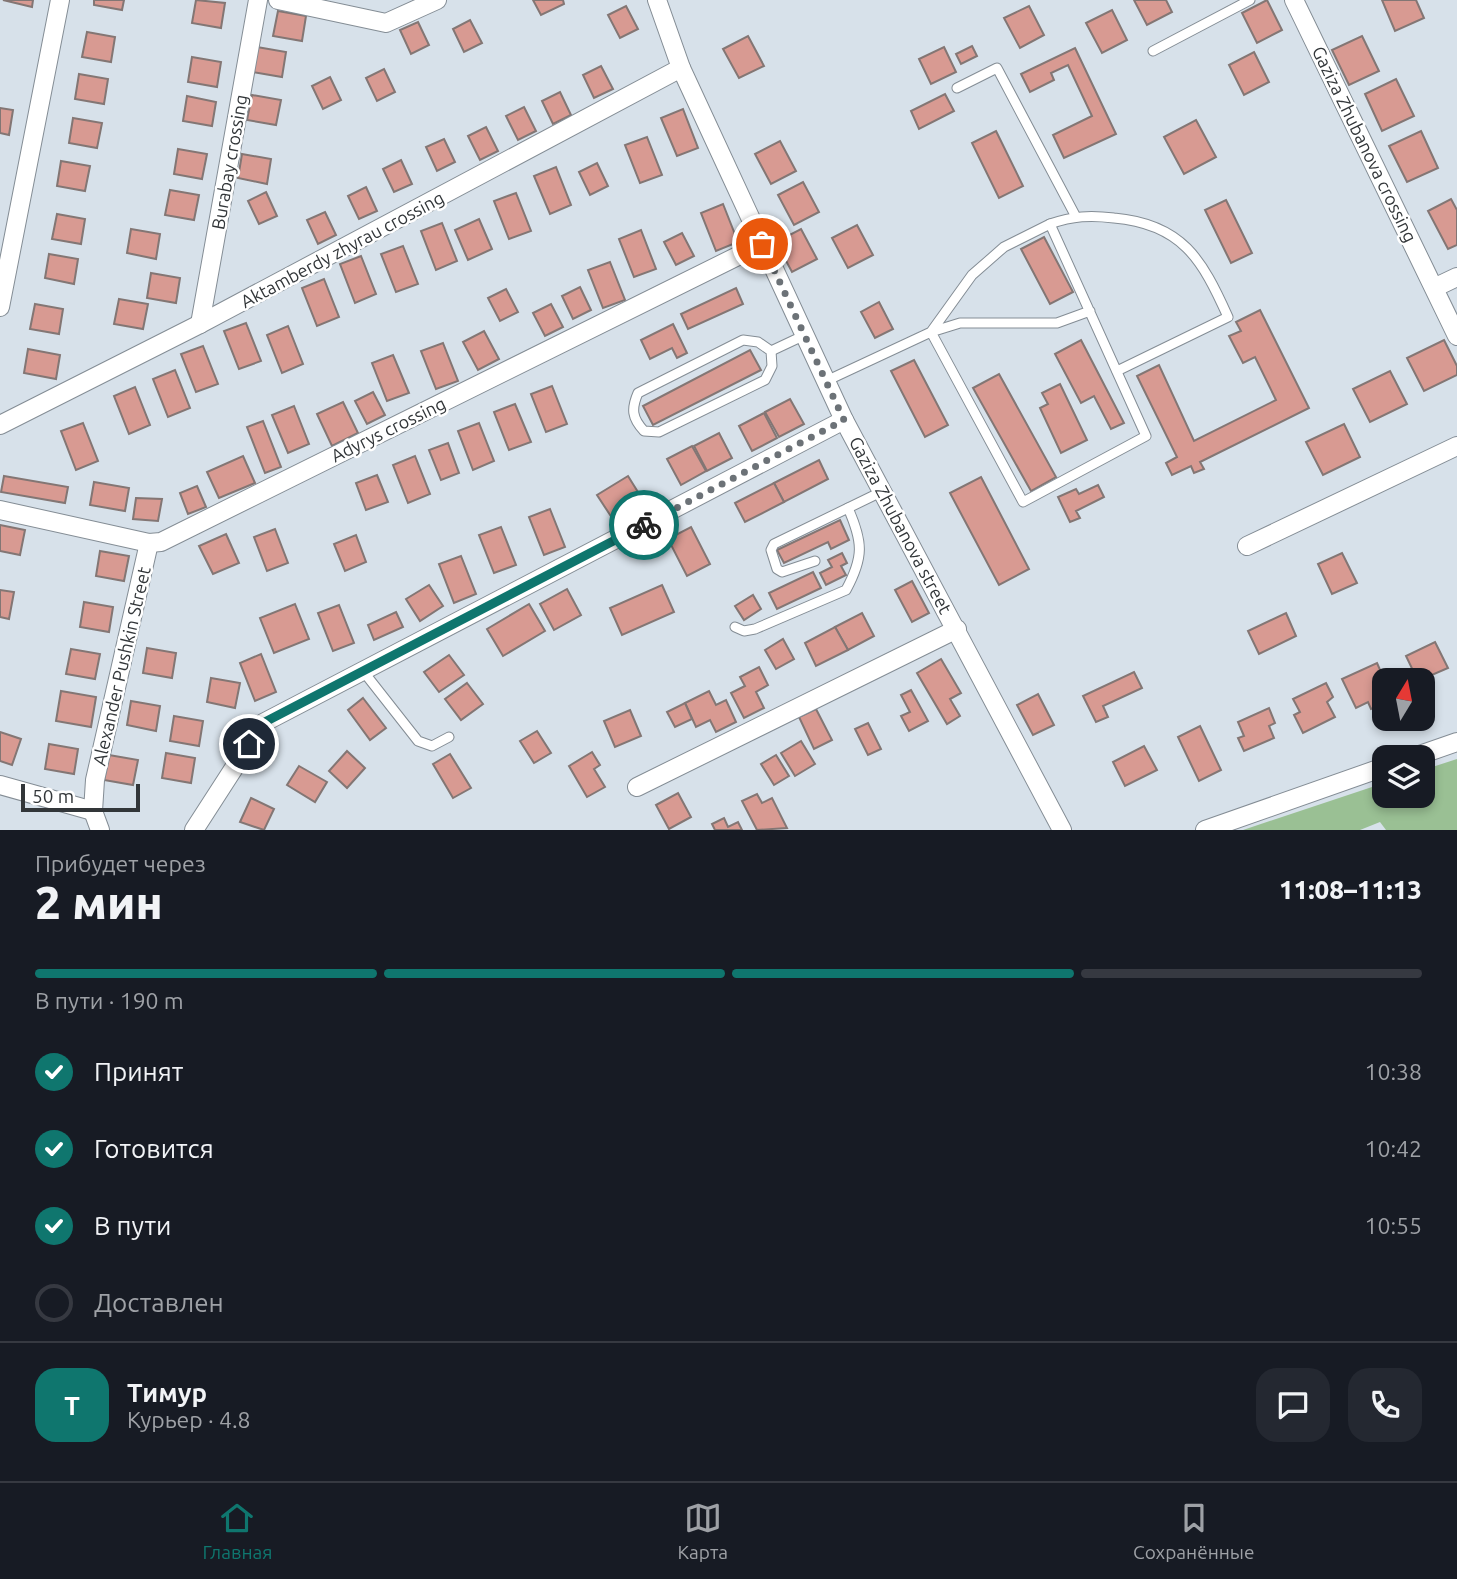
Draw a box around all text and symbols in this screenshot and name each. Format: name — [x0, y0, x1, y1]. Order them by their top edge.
street label: Gaziza Zhubanova crossing — [1309, 43, 1421, 245]
street label: Burabay crossing — [207, 93, 251, 231]
street label: Aktamberdy zhyrau crossing — [237, 187, 447, 311]
pin — [732, 214, 792, 274]
icon: bag — [743, 225, 781, 263]
street label: Adyrys crossing — [327, 393, 449, 465]
street label: Gaziza Zhubanova street — [846, 433, 956, 617]
courier — [609, 490, 679, 560]
icon: bike — [625, 506, 663, 544]
street label: Alexander Pushkin Street — [88, 565, 154, 767]
north arrow — [1372, 668, 1435, 732]
map controls — [1372, 668, 1435, 808]
pin — [219, 714, 279, 774]
icon: home — [230, 725, 268, 763]
button: layers — [1372, 745, 1435, 808]
scale bar — [21, 781, 140, 813]
text: 50 m — [32, 785, 74, 807]
text: Прибудет через — [35, 851, 206, 876]
text: 11:08–11:13 — [1279, 875, 1422, 904]
text: 2 мин — [35, 876, 163, 928]
text: В пути · 190 m — [35, 988, 184, 1013]
icon: check — [35, 1053, 73, 1091]
text: Принят — [94, 1057, 183, 1086]
text: 10:38 — [1364, 1059, 1422, 1084]
icon: check — [35, 1130, 73, 1168]
text: Готовится — [94, 1134, 214, 1163]
text: 10:42 — [1364, 1136, 1422, 1161]
icon: check — [35, 1207, 73, 1245]
text: В пути — [94, 1211, 171, 1240]
text: 10:55 — [1364, 1213, 1422, 1238]
text: Доставлен — [94, 1288, 224, 1317]
button: chat — [1256, 1368, 1330, 1442]
button: phone — [1348, 1368, 1422, 1442]
text: Тимур — [127, 1378, 207, 1407]
text: Т — [64, 1391, 80, 1420]
text: Курьер · 4.8 — [127, 1407, 251, 1432]
tab: Главная — [202, 1499, 273, 1563]
tab: Карта — [677, 1499, 728, 1563]
tab: Сохранённые — [1133, 1499, 1255, 1563]

